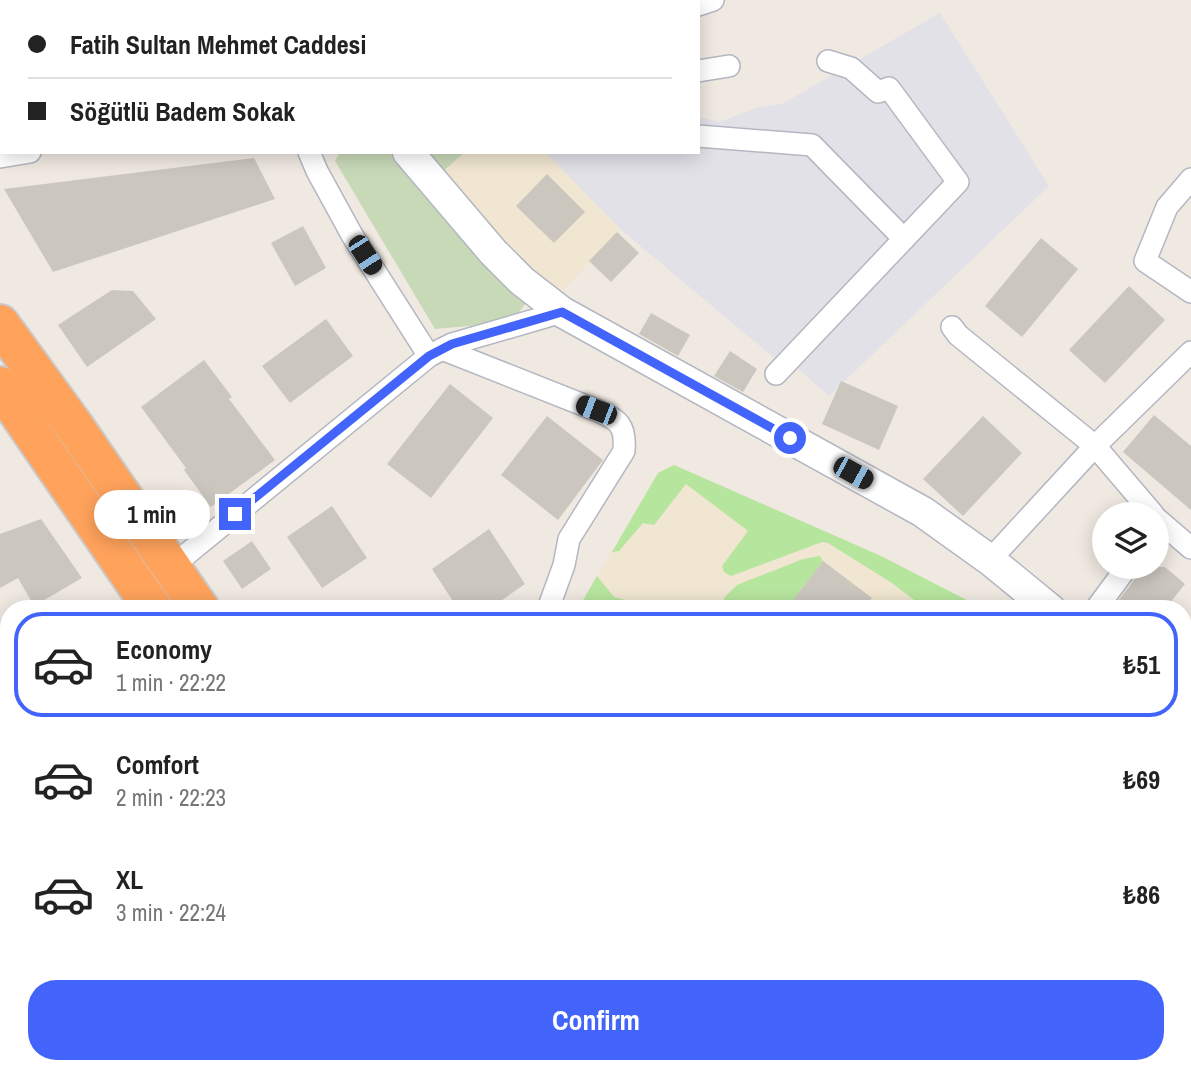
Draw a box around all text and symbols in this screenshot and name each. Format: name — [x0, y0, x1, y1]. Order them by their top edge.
text: Fatih Sultan Mehmet Caddesi — [70, 27, 366, 62]
text: Söğütlü Badem Sokak — [70, 94, 295, 129]
car — [345, 232, 386, 278]
car — [573, 393, 620, 427]
route start — [774, 422, 806, 454]
car — [830, 454, 877, 492]
callout: 1 min — [95, 490, 210, 538]
route end — [219, 498, 251, 530]
text: 1 min — [127, 499, 177, 530]
map controls — [1092, 502, 1169, 579]
button: layers — [1092, 502, 1169, 579]
text: Economy — [116, 632, 212, 667]
icon: car — [32, 633, 95, 696]
text: ₺51 — [1123, 647, 1160, 682]
text: 1 min · 22:22 — [116, 667, 226, 698]
text: Comfort — [116, 747, 199, 782]
icon: car — [32, 748, 95, 811]
text: ₺69 — [1123, 762, 1160, 797]
text: 2 min · 22:23 — [116, 782, 226, 813]
text: XL — [116, 862, 143, 897]
icon: car — [32, 863, 95, 926]
text: ₺86 — [1123, 877, 1160, 912]
text: 3 min · 22:24 — [116, 897, 226, 928]
button: Confirm — [28, 980, 1164, 1060]

